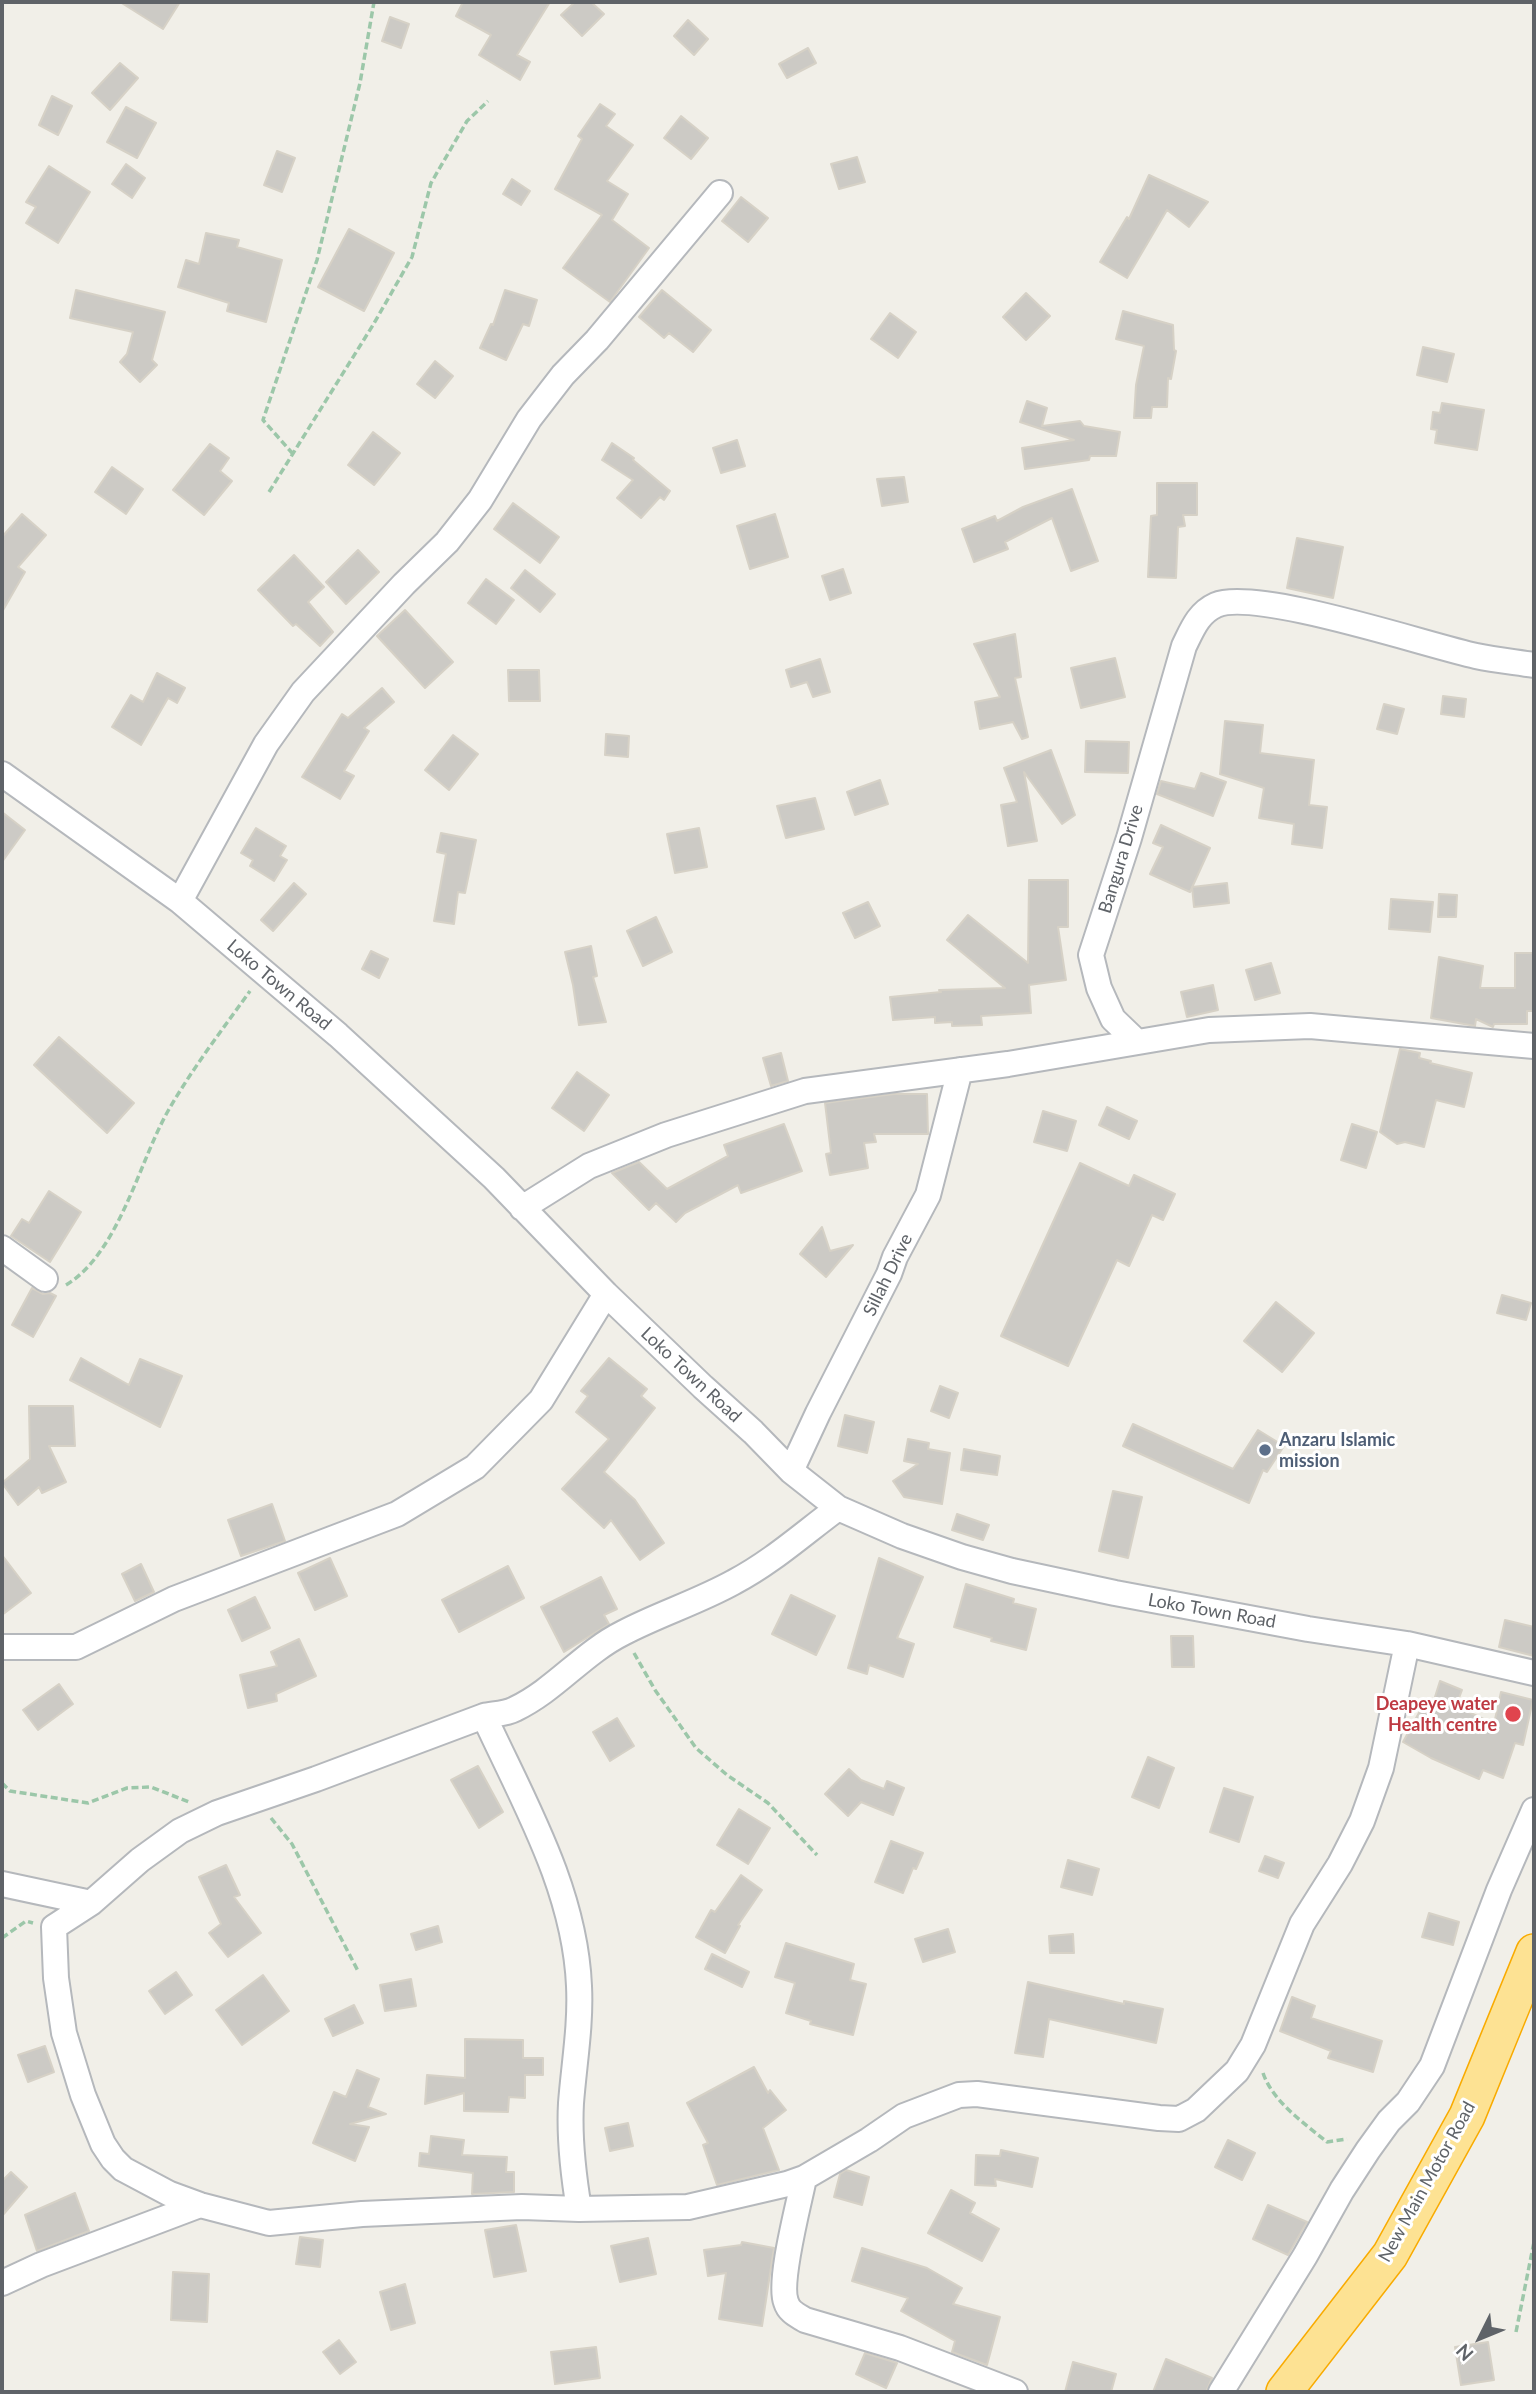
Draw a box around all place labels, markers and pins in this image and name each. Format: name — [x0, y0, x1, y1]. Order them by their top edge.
place label: Anzaru Islamic mission — [1279, 1429, 1395, 1472]
marker: Anzaru Islamic mission — [1257, 1442, 1273, 1458]
place label: Deapeye water Health centre — [1376, 1693, 1497, 1736]
marker: Deapeye water Health centre — [1503, 1704, 1523, 1724]

